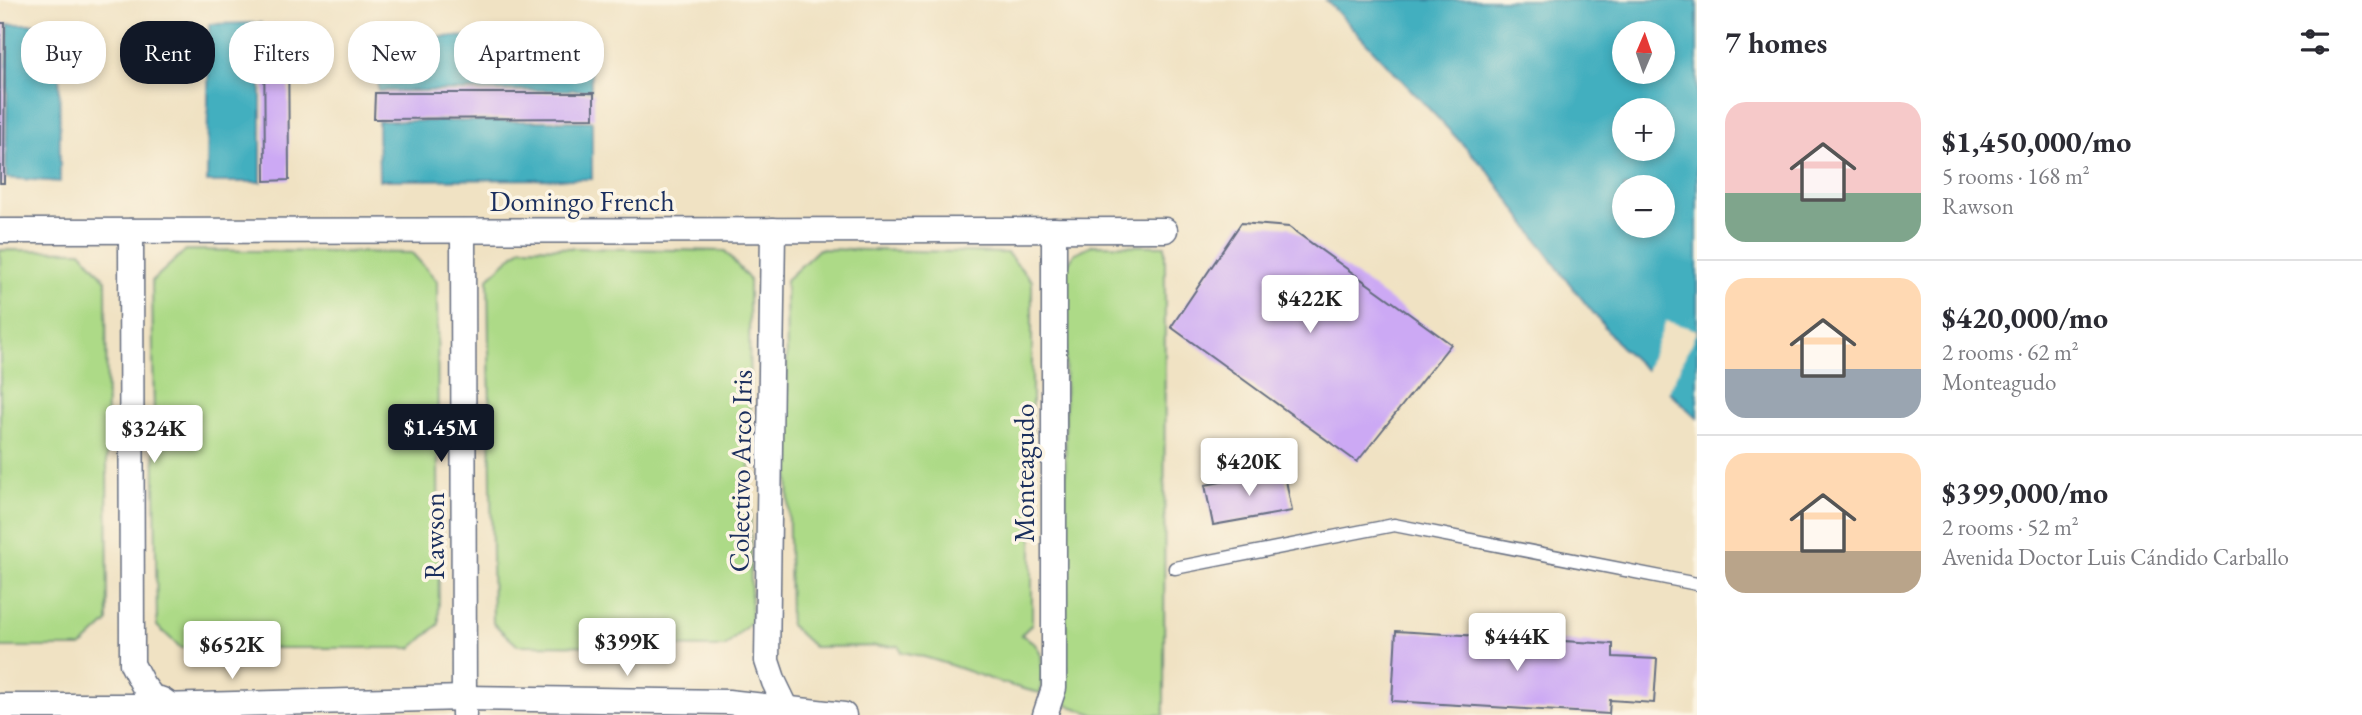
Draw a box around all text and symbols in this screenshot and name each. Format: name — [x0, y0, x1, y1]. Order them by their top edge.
chip: Buy — [21, 21, 106, 84]
chip: Rent — [120, 21, 215, 84]
chip: Filters — [229, 21, 334, 84]
chip: New — [348, 21, 440, 84]
chip: Apartment — [454, 21, 604, 84]
north arrow — [1612, 21, 1675, 84]
map controls — [1612, 21, 1675, 238]
text: 7 homes — [1725, 23, 1827, 62]
icon: filters — [2296, 23, 2334, 61]
button: + — [1612, 98, 1675, 161]
text: $1,450,000/mo — [1942, 122, 2131, 161]
icon: home — [1781, 130, 1865, 214]
text: 5 rooms · 168 m² — [1942, 161, 2090, 191]
button: − — [1612, 175, 1675, 238]
street label: Domingo French — [489, 183, 675, 219]
text: Rawson — [1942, 191, 2014, 221]
pin: $422K — [1261, 276, 1359, 335]
text: $422K — [1278, 283, 1342, 313]
text: $420,000/mo — [1942, 298, 2108, 337]
icon: home — [1781, 306, 1865, 390]
text: 2 rooms · 62 m² — [1942, 337, 2079, 367]
text: Monteagudo — [1942, 367, 2056, 397]
street label: Colectivo Arco Iris — [720, 369, 760, 573]
street label: Monteagudo — [1006, 403, 1042, 543]
pin: $1.45M — [384, 405, 498, 464]
pin: $324K — [105, 406, 203, 465]
text: $1.45M — [404, 412, 478, 442]
text: $324K — [122, 413, 186, 443]
pin: $420K — [1200, 438, 1298, 498]
text: $420K — [1217, 446, 1281, 476]
text: $399,000/mo — [1942, 473, 2108, 512]
icon: home — [1781, 481, 1865, 565]
street label: Rawson — [416, 492, 452, 580]
text: 2 rooms · 52 m² — [1942, 512, 2079, 542]
text: Avenida Doctor Luis Cándido Carballo — [1942, 542, 2289, 572]
pin: $444K — [1468, 614, 1566, 673]
pin: $399K — [578, 618, 676, 678]
text: $444K — [1485, 621, 1549, 651]
pin: $652K — [183, 622, 281, 681]
text: $399K — [595, 626, 659, 656]
text: $652K — [200, 629, 264, 659]

